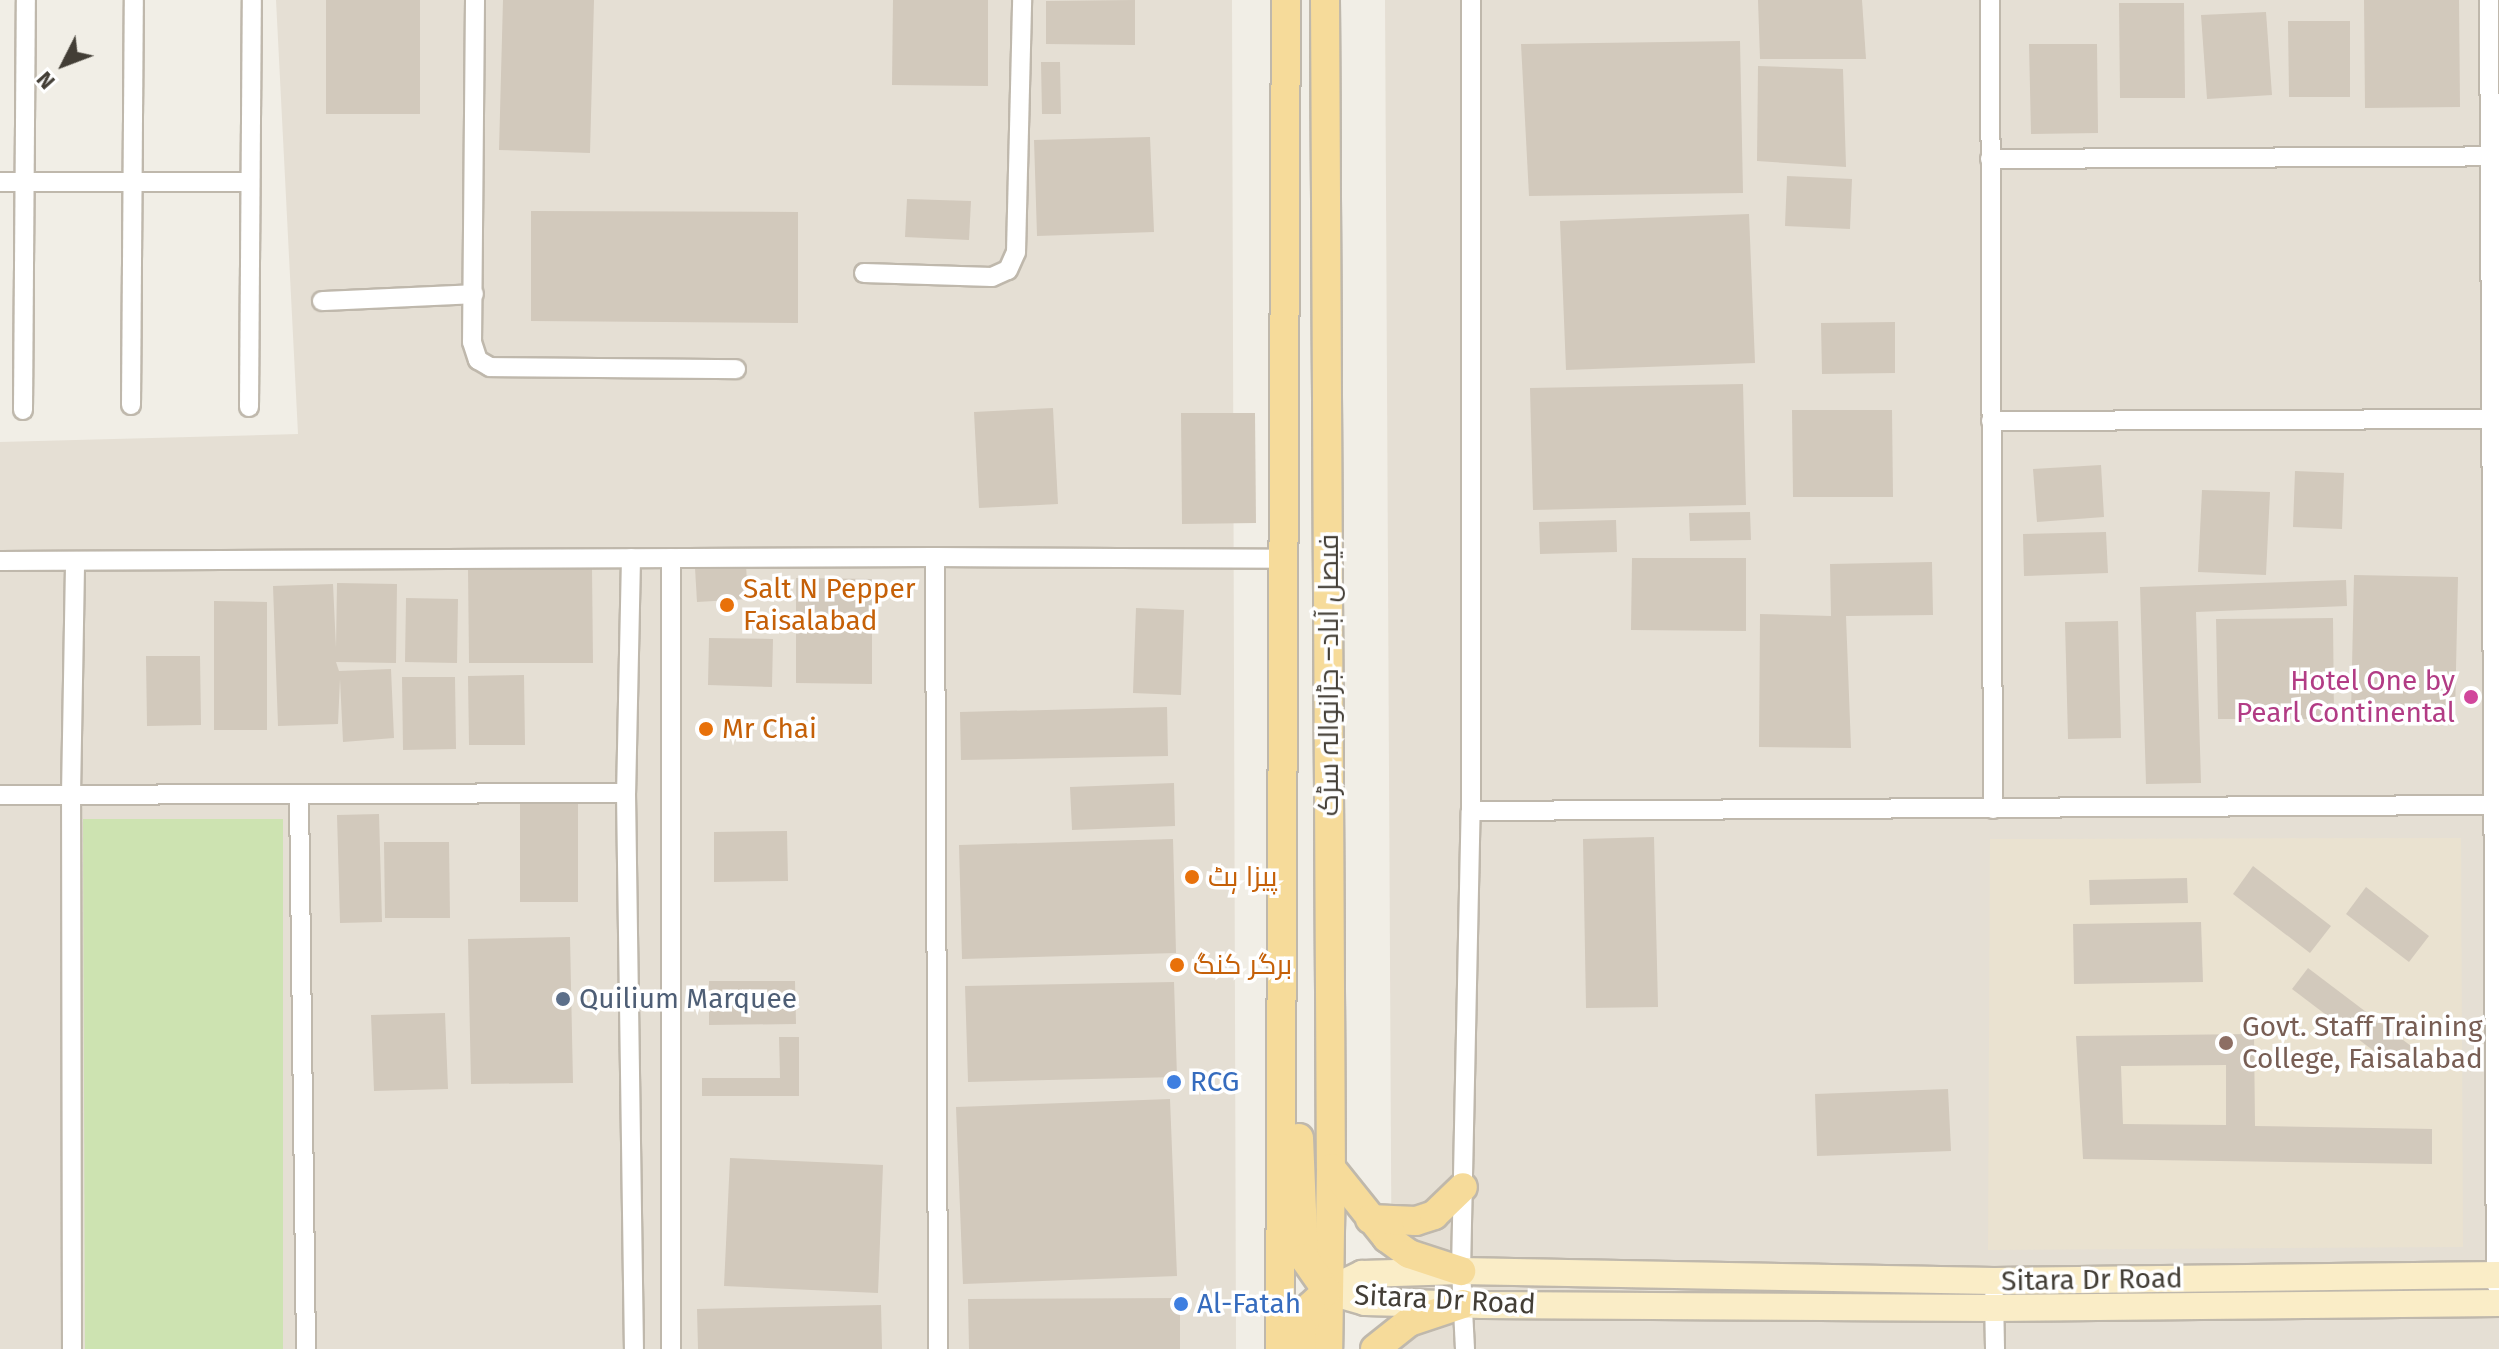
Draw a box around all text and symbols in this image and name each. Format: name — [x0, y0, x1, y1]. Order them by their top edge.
north arrow — [24, 24, 104, 104]
text: N — [31, 66, 61, 95]
street label: فیصل آباد– جڑانوالہ سڑک — [1312, 534, 1346, 816]
place label: Salt N Pepper Faisalabad — [743, 572, 916, 638]
marker: Salt N Pepper Faisalabad — [718, 596, 736, 614]
place label: Hotel One by Pearl Continental — [2236, 664, 2455, 730]
marker: Hotel One by Pearl Continental — [2462, 688, 2480, 706]
place label: Mr Chai — [722, 712, 817, 746]
marker: Mr Chai — [697, 720, 715, 738]
place label: پیزا ہٹ — [1208, 860, 1277, 894]
marker: پیزا ہٹ — [1183, 868, 1201, 886]
place label: برگر کنگ — [1193, 948, 1292, 982]
marker: برگر کنگ — [1168, 956, 1186, 974]
place label: Quilium Marquee — [579, 982, 797, 1016]
marker: Quilium Marquee — [554, 990, 572, 1008]
place label: Govt. Staff Training College, Faisalabad — [2242, 1010, 2483, 1076]
marker: Govt. Staff Training College, Faisalabad — [2217, 1034, 2235, 1052]
place label: RCG — [1190, 1065, 1239, 1099]
marker: RCG — [1165, 1073, 1183, 1091]
street label: Sitara Dr Road — [2001, 1262, 2183, 1298]
street label: Sitara Dr Road — [1353, 1278, 1537, 1322]
place label: Al-Fatah — [1197, 1287, 1301, 1321]
marker: Al-Fatah — [1172, 1295, 1190, 1313]

